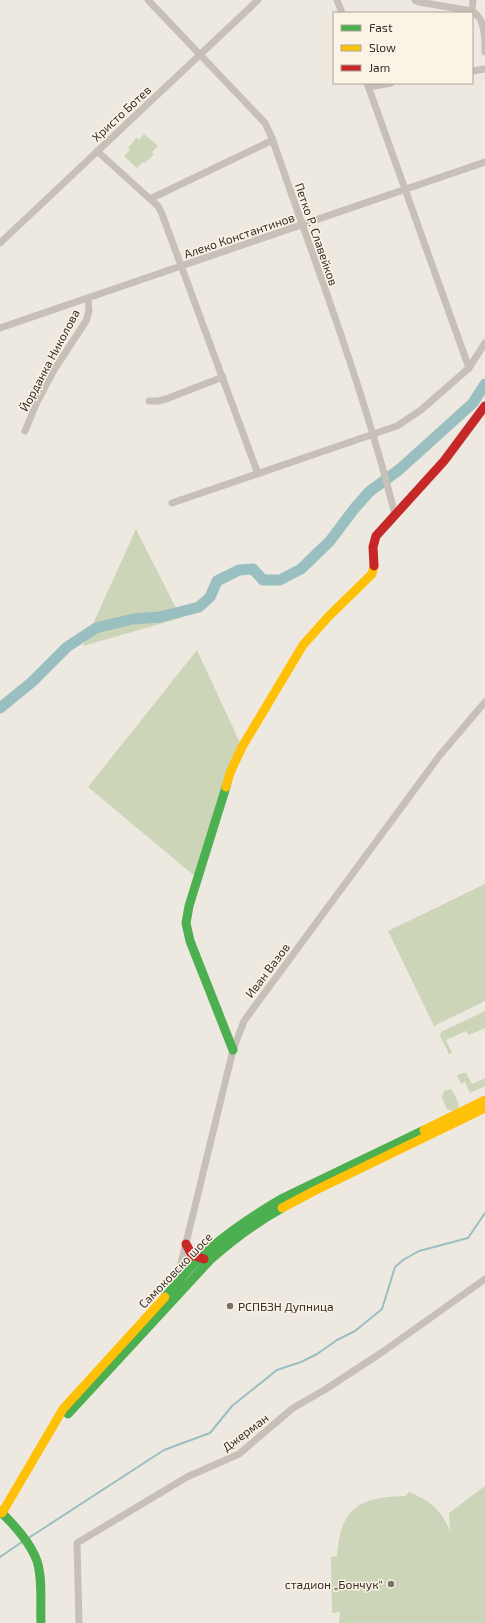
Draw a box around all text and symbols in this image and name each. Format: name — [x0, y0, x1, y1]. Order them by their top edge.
legend — [333, 12, 473, 84]
text: Fast — [369, 20, 393, 34]
text: Slow — [369, 40, 396, 54]
text: Jam — [369, 60, 390, 74]
street label: Христо Ботев — [89, 82, 153, 144]
street label: Петко Р. Славейков — [293, 181, 341, 287]
street label: Алеко Константинов — [182, 209, 296, 261]
street label: Йорданка Николова — [16, 307, 82, 413]
street label: Иван Вазов — [242, 940, 292, 1000]
street label: Самоковско шосе — [135, 1229, 215, 1311]
place label: РСПБЗН Дупница — [238, 1299, 334, 1314]
marker: РСПБЗН Дупница — [225, 1301, 235, 1311]
street label: Джерман — [219, 1410, 271, 1454]
place label: стадион „Бончук“ — [285, 1577, 383, 1592]
marker: стадион „Бончук“ — [386, 1579, 396, 1589]

